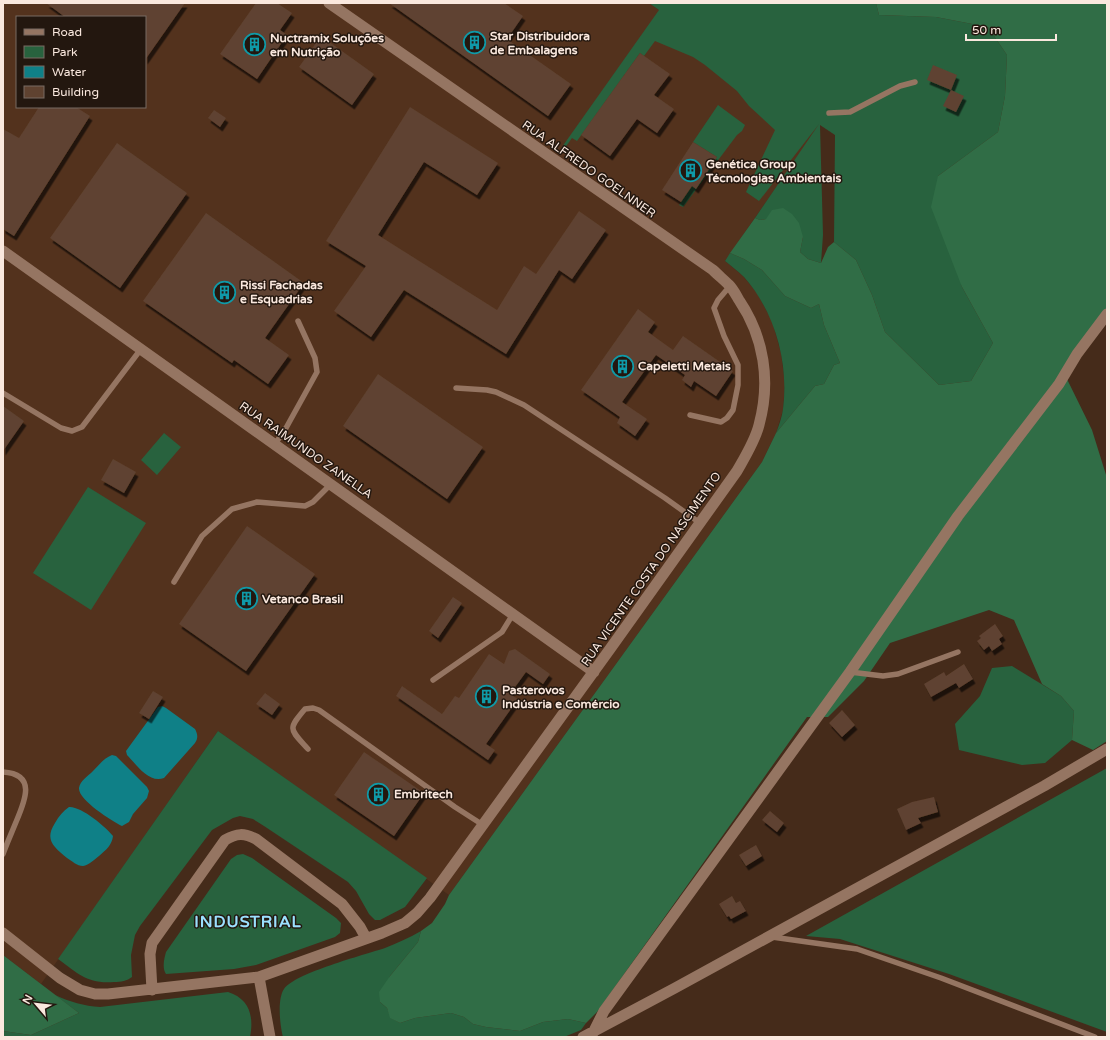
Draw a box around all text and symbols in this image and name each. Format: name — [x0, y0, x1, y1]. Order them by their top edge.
legend — [16, 16, 146, 108]
scale bar — [966, 16, 1056, 42]
text: 50 m — [972, 23, 1001, 37]
text: Road — [52, 25, 82, 39]
place label: Star Distribuidora de Embalagens — [490, 29, 590, 58]
building icon: Star Distribuidora de Embalagens — [462, 30, 488, 56]
place label: Nuctramix Soluções em Nutrição — [270, 31, 384, 60]
building icon: Nuctramix Soluções em Nutrição — [241, 32, 267, 58]
text: Park — [52, 45, 78, 59]
text: Water — [52, 65, 87, 79]
text: Building — [52, 85, 99, 99]
street label: RUA ALFREDO GOELNNER — [520, 118, 658, 220]
place label: Genética Group Técnologias Ambientais — [705, 157, 842, 186]
building icon: Genética Group Técnologias Ambientais — [678, 158, 704, 184]
place label: Rissi Fachadas e Esquadrias — [240, 278, 323, 307]
building icon: Rissi Fachadas e Esquadrias — [211, 279, 237, 305]
building icon: Capeletti Metais — [610, 353, 636, 379]
place label: Capeletti Metais — [638, 359, 731, 374]
street label: RUA RAIMUNDO ZANELLA — [237, 399, 375, 501]
street label: RUA VICENTE COSTA DO NASCIMENTO — [578, 469, 724, 669]
building icon: Vetanco Brasil — [234, 586, 260, 612]
place label: Vetanco Brasil — [262, 592, 343, 606]
place label: Pasterovos Indústria e Comércio — [502, 683, 620, 711]
building icon: Pasterovos Indústria e Comércio — [474, 684, 500, 710]
building icon: Embritech — [366, 781, 392, 807]
place label: Embritech — [394, 787, 453, 801]
district label: INDUSTRIAL — [194, 912, 302, 932]
north arrow — [16, 984, 56, 1024]
text: N — [20, 993, 35, 1006]

